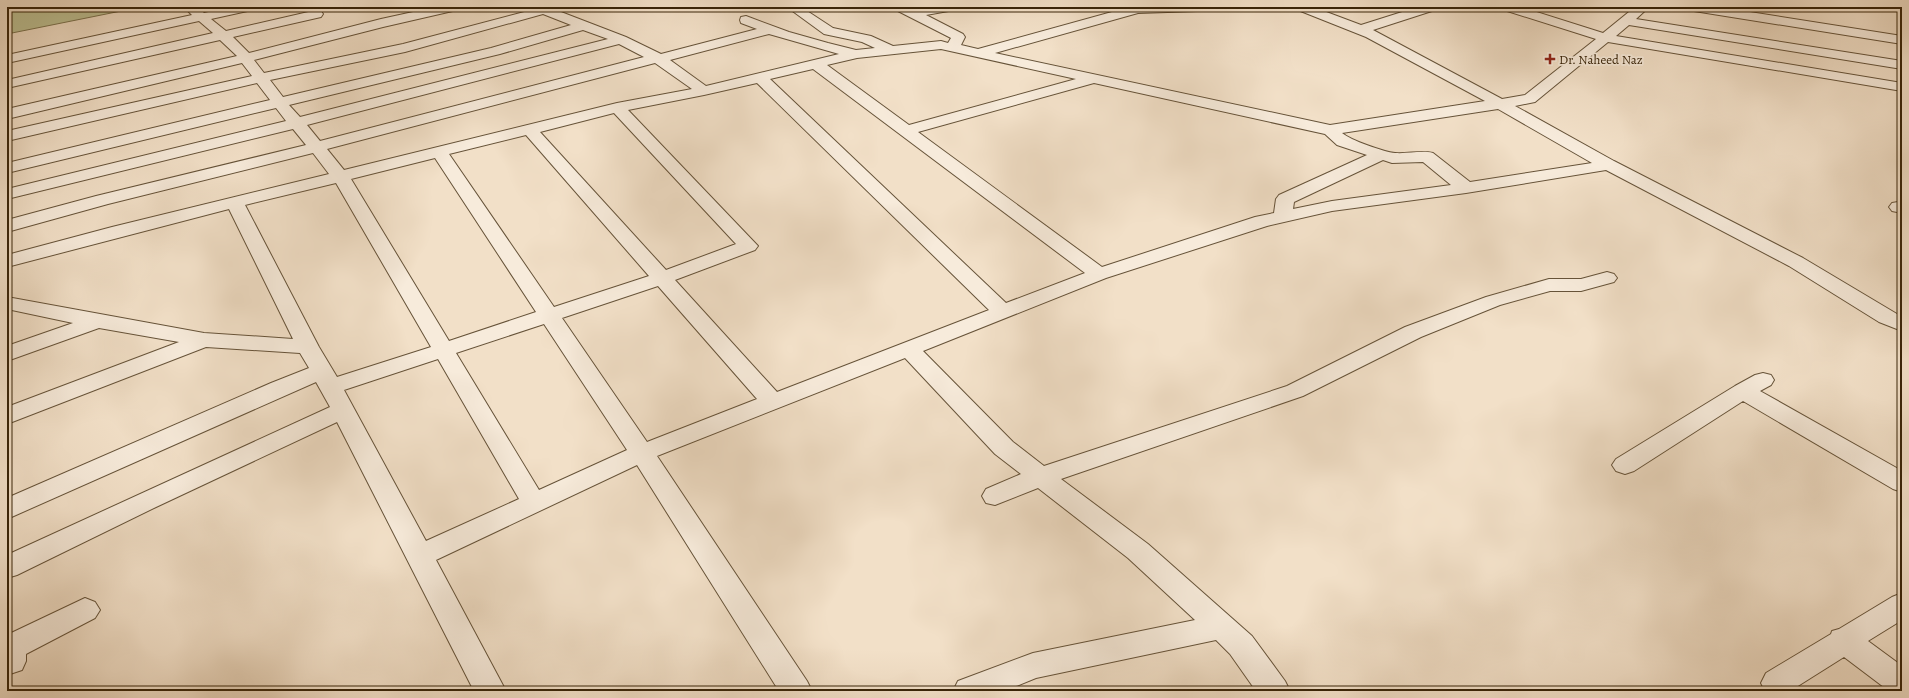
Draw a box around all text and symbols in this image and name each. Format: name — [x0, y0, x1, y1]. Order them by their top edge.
place label: Dr. Naheed Naz — [1559, 51, 1643, 68]
marker: Dr. Naheed Naz — [1544, 53, 1556, 65]

